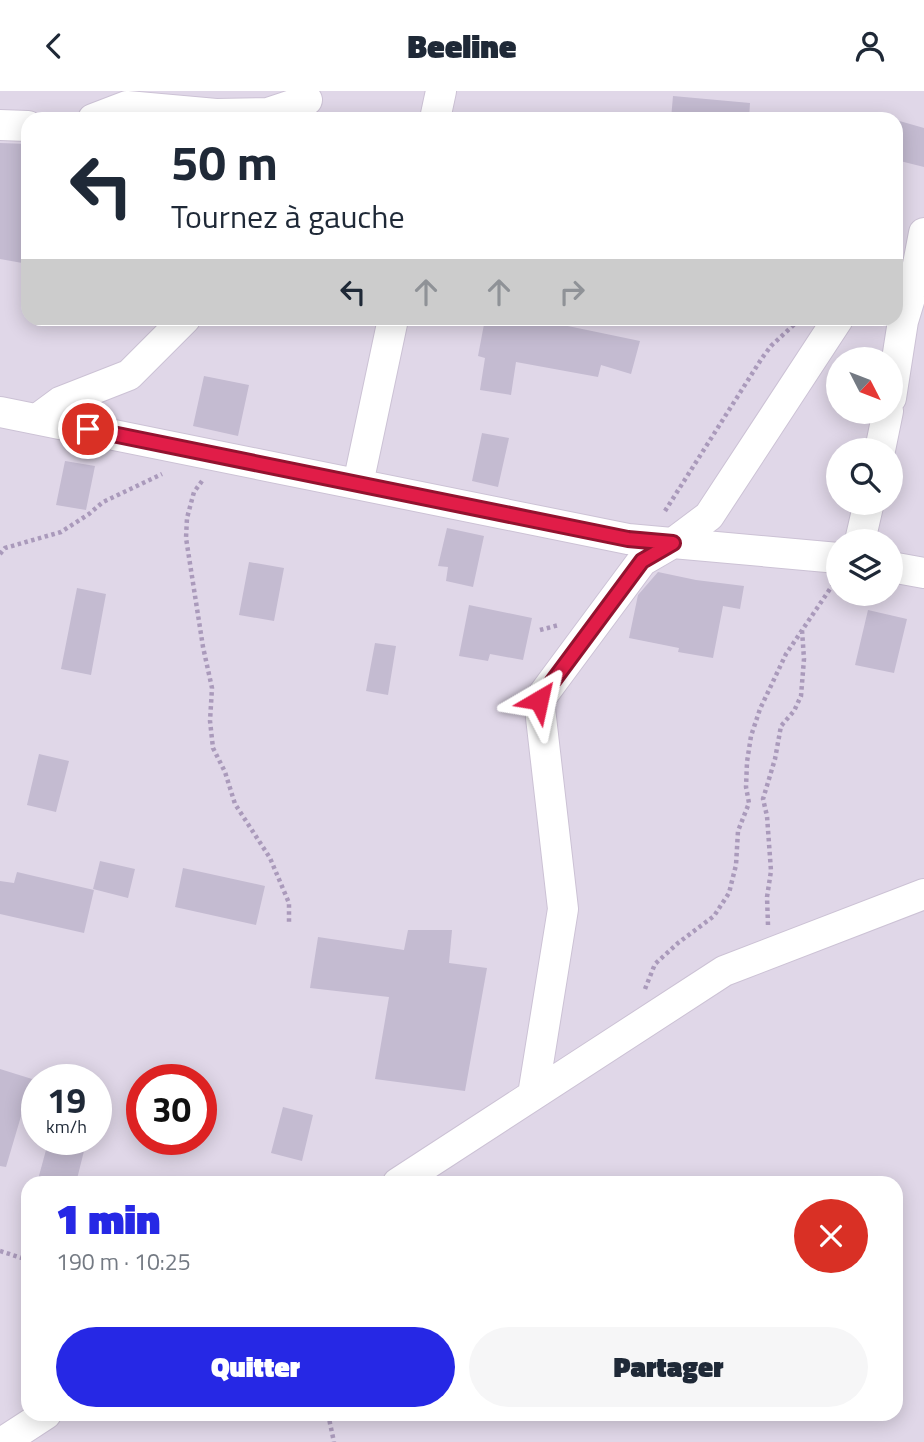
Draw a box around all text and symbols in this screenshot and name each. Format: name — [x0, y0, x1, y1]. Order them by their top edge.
text: Beeline — [408, 22, 516, 70]
icon: back — [35, 27, 73, 65]
icon: person — [851, 27, 889, 65]
text: 50 m — [171, 124, 278, 199]
icon: left — [56, 140, 147, 231]
text: Tournez à gauche — [171, 192, 405, 240]
icon: left — [334, 273, 372, 311]
icon: ahead — [407, 273, 445, 311]
icon: ahead — [480, 273, 518, 311]
icon: right — [553, 273, 591, 311]
north arrow — [826, 347, 903, 423]
map controls — [826, 347, 903, 606]
pin — [58, 399, 118, 459]
icon: arrive — [69, 410, 107, 448]
button: search — [826, 438, 903, 515]
button: layers — [826, 529, 903, 606]
position arrow — [502, 663, 576, 737]
speed limit sign: 30 — [126, 1064, 217, 1155]
text: 19 — [47, 1073, 86, 1127]
text: km/h — [46, 1113, 87, 1140]
text: 1 min — [56, 1186, 160, 1250]
button: close — [794, 1199, 868, 1273]
text: 190 m · 10:25 — [56, 1244, 191, 1279]
button: Quitter — [56, 1327, 455, 1407]
button: Partager — [469, 1327, 868, 1407]

